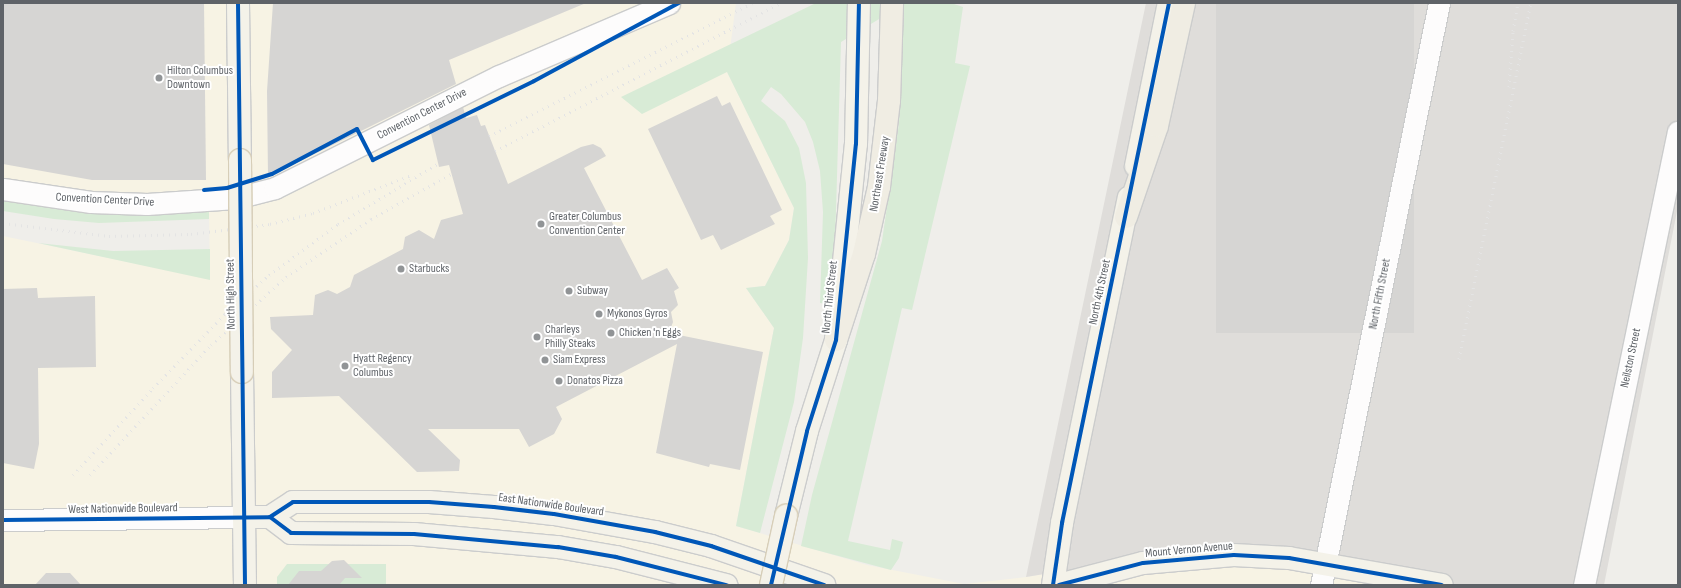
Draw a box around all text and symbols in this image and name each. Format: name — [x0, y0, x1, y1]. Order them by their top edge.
place label: Hilton Columbus Downtown — [167, 64, 233, 92]
marker: Hilton Columbus Downtown — [154, 73, 164, 83]
street label: Convention Center Drive — [375, 85, 469, 143]
street label: Northeast Freeway — [867, 135, 893, 213]
street label: Convention Center Drive — [55, 190, 155, 210]
place label: Greater Columbus Convention Center — [549, 210, 625, 238]
marker: Greater Columbus Convention Center — [536, 219, 546, 229]
street label: North Fifth Street — [1366, 257, 1394, 331]
street label: North High Street — [223, 258, 239, 330]
street label: North 4th Street — [1086, 258, 1114, 326]
street label: North Third Street — [819, 260, 841, 334]
place label: Starbucks — [409, 262, 449, 276]
marker: Starbucks — [396, 264, 406, 274]
place label: Subway — [577, 284, 608, 298]
marker: Subway — [564, 286, 574, 296]
place label: Mykonos Gyros — [607, 307, 667, 321]
marker: Mykonos Gyros — [594, 309, 604, 319]
place label: Charleys Philly Steaks — [545, 323, 595, 351]
place label: Chicken 'n Eggs — [619, 326, 681, 340]
street label: Neilston Street — [1618, 327, 1644, 389]
marker: Chicken 'n Eggs — [606, 328, 616, 338]
marker: Charleys Philly Steaks — [532, 332, 542, 342]
place label: Hyatt Regency Columbus — [353, 352, 412, 380]
place label: Siam Express — [553, 353, 606, 367]
marker: Siam Express — [540, 355, 550, 365]
marker: Hyatt Regency Columbus — [340, 361, 350, 371]
place label: Donatos Pizza — [567, 374, 623, 388]
marker: Donatos Pizza — [554, 376, 564, 386]
street label: East Nationwide Boulevard — [497, 490, 605, 520]
street label: West Nationwide Boulevard — [68, 501, 178, 517]
street label: Mount Vernon Avenue — [1145, 539, 1233, 561]

